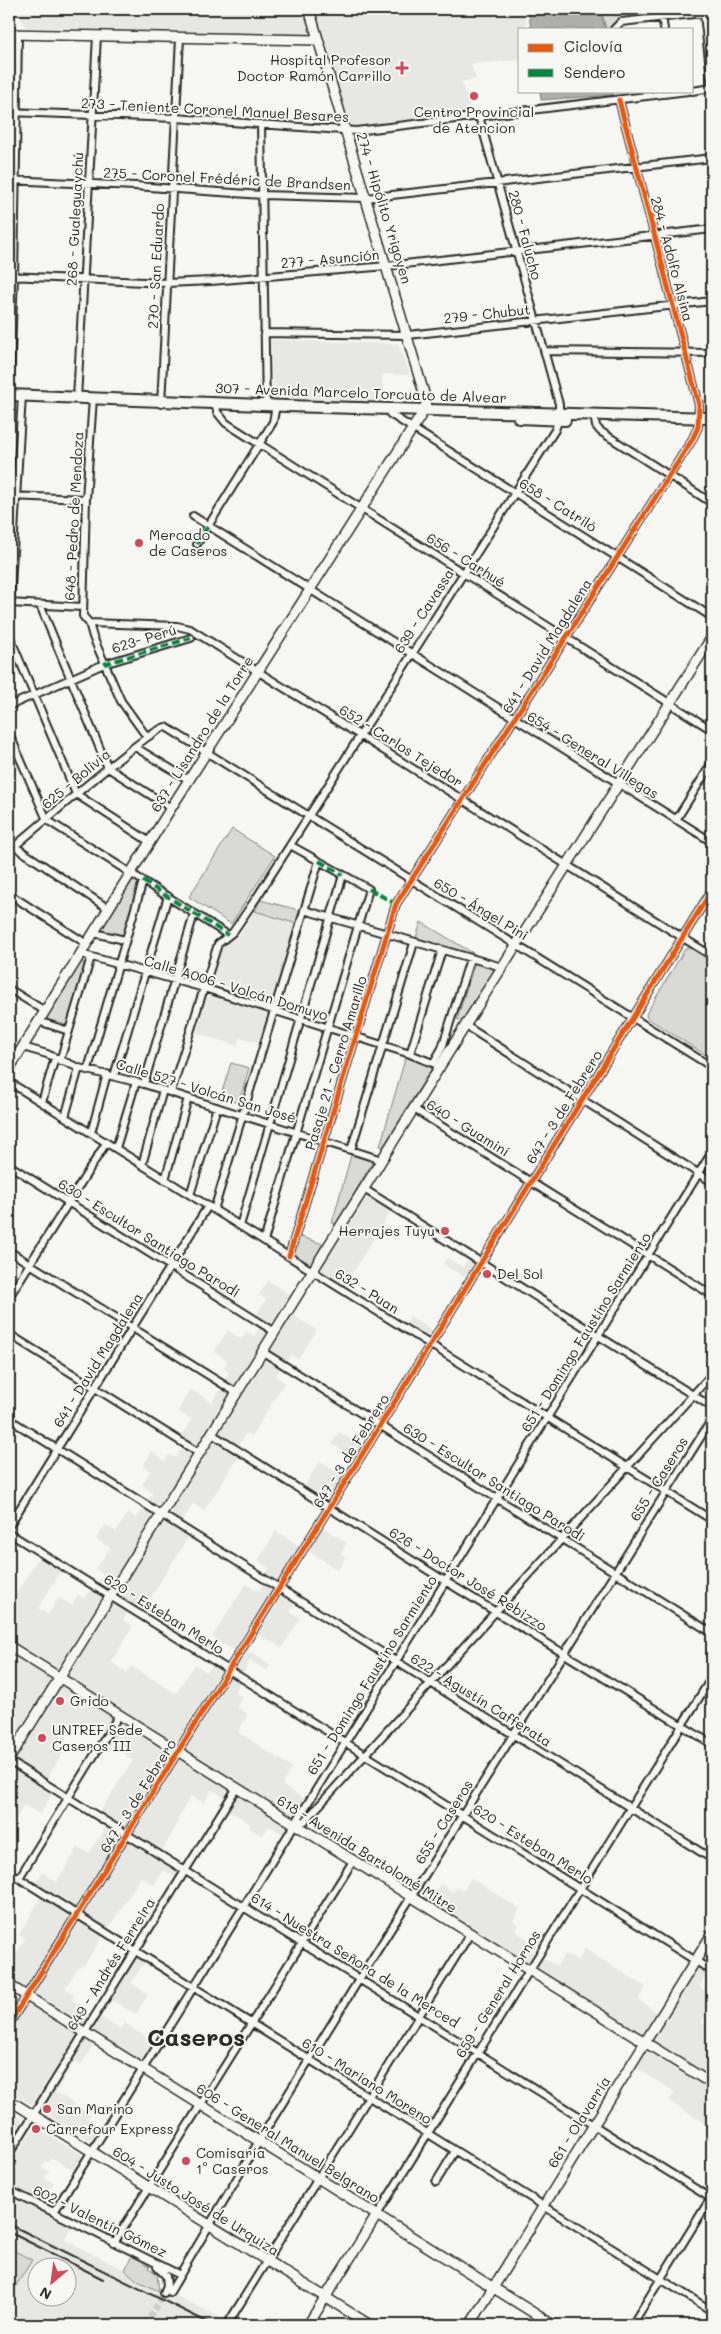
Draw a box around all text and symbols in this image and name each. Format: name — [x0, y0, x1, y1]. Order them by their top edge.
legend — [518, 28, 694, 92]
text: Ciclovía — [564, 36, 623, 56]
place label: Hospital Profesor Doctor Ramón Carrillo — [237, 50, 391, 85]
marker: Hospital Profesor Doctor Ramón Carrillo — [395, 61, 409, 75]
text: Sendero — [564, 62, 625, 82]
marker: Centro Provincial de Atencion — [468, 90, 480, 102]
street label: 273 - Teniente Coronel Manuel Besares — [81, 93, 349, 126]
place label: Centro Provincial de Atencion — [414, 102, 534, 137]
street label: 274 - Hipólito Yrigoyen — [352, 130, 417, 286]
street label: 268 - Gualeguaychú — [62, 152, 87, 286]
street label: 275 - Coronel Frédéric de Brandsen — [103, 163, 351, 194]
street label: 280 - Falucho — [504, 188, 547, 282]
street label: 284 - Adolfo Alsina — [647, 194, 698, 324]
street label: 270 - San Eduardo — [143, 203, 168, 329]
street label: 277 - Asunción — [280, 245, 380, 272]
street label: 279 - Chubut — [443, 300, 531, 327]
street label: 307 - Avenida Marcelo Torcuato de Alvear — [215, 378, 507, 407]
street label: 648 - Pedro de Mendoza — [60, 431, 87, 601]
street label: 658 - Catriló — [516, 473, 601, 536]
place label: Mercado de Caseros — [149, 525, 227, 560]
street label: 656 - Carhué — [423, 528, 509, 591]
marker: Mercado de Caseros — [133, 537, 145, 549]
street label: 639 - Cavassa — [389, 565, 458, 657]
street label: 641 - David Magdalena — [497, 575, 596, 717]
street label: 623- Perú — [109, 620, 179, 657]
street label: 637 - Lisandro de la Torre — [146, 652, 257, 815]
street label: 652 - Carlos Tejedor — [336, 700, 467, 791]
street label: 654 - General Villegas — [524, 706, 663, 803]
street label: 625 - Bolivia — [37, 744, 114, 813]
street label: 650 - Ángel Pini — [430, 873, 532, 944]
street label: Calle A006 - Volcán Domuyo — [142, 950, 331, 1025]
street label: Pasaje 21 - Cerro Amarillo — [300, 973, 371, 1152]
street label: 647 - 3 de Febrero — [521, 1046, 606, 1167]
street label: Calle 527 - Volcán San José — [114, 1054, 299, 1127]
street label: 640 - Guaminí — [423, 1094, 513, 1161]
street label: 630 - Escultor Santiago Parodi — [55, 1174, 244, 1301]
place label: Herrajes Tuyu — [338, 1221, 435, 1240]
marker: Herrajes Tuyu — [439, 1225, 451, 1237]
street label: 651 - Domingo Faustino Sarmiento — [516, 1228, 655, 1435]
street label: 632 - Puan — [332, 1263, 403, 1318]
place label: Del Sol — [497, 1264, 543, 1283]
marker: Del Sol — [481, 1268, 493, 1280]
street label: 641 - David Magdalena — [48, 1289, 147, 1431]
street label: 647 - 3 de Febrero — [308, 1390, 393, 1511]
street label: 630 - Escultor Santiago Parodi — [400, 1418, 589, 1545]
street label: 655 - Caseros — [625, 1433, 692, 1524]
street label: 626 - Doctor José Rebizzo — [386, 1522, 551, 1635]
street label: 620 - Esteban Merlo — [101, 1569, 228, 1658]
street label: 651 - Domingo Faustino Sarmiento — [302, 1571, 441, 1778]
street label: 622 - Agustín Cafferata — [407, 1648, 555, 1751]
place label: Grido — [70, 1691, 109, 1710]
marker: Grido — [54, 1695, 66, 1707]
place label: UNTREF Sede Caseros III — [52, 1720, 143, 1755]
marker: UNTREF Sede Caseros III — [36, 1732, 48, 1744]
street label: 647 - 3 de Febrero — [95, 1735, 180, 1856]
street label: 655 - Caseros — [410, 1776, 477, 1867]
street label: 618 - Avenida Bartolomé Mitre — [274, 1790, 461, 1917]
street label: 620 - Esteban Merlo — [470, 1799, 597, 1888]
street label: 614 - Nuestra Señora de la Merced — [248, 1887, 463, 2032]
street label: 649 - Andrés Ferreira — [62, 1894, 159, 2033]
street label: 659 - General Hornos — [451, 1926, 545, 2061]
district label: Caseros — [147, 2021, 245, 2052]
street label: 610 - Mariano Moreno — [299, 2033, 436, 2128]
street label: 661 - Olavarría — [543, 2072, 614, 2171]
street label: 606 - General Manuel Belgrano — [193, 2078, 383, 2207]
place label: San Marino — [57, 2099, 133, 2118]
marker: San Marino — [41, 2103, 53, 2115]
place label: Carrefour Express — [46, 2119, 173, 2138]
marker: Carrefour Express — [30, 2123, 42, 2135]
street label: 604 - Justo José de Urquiza — [109, 2141, 283, 2260]
place label: Comisaría 1° Caseros — [196, 2143, 268, 2178]
marker: Comisaría 1° Caseros — [180, 2155, 192, 2167]
street label: 602 - Valentín Gómez — [30, 2180, 170, 2261]
north arrow — [28, 2256, 78, 2306]
text: N — [36, 2283, 55, 2305]

